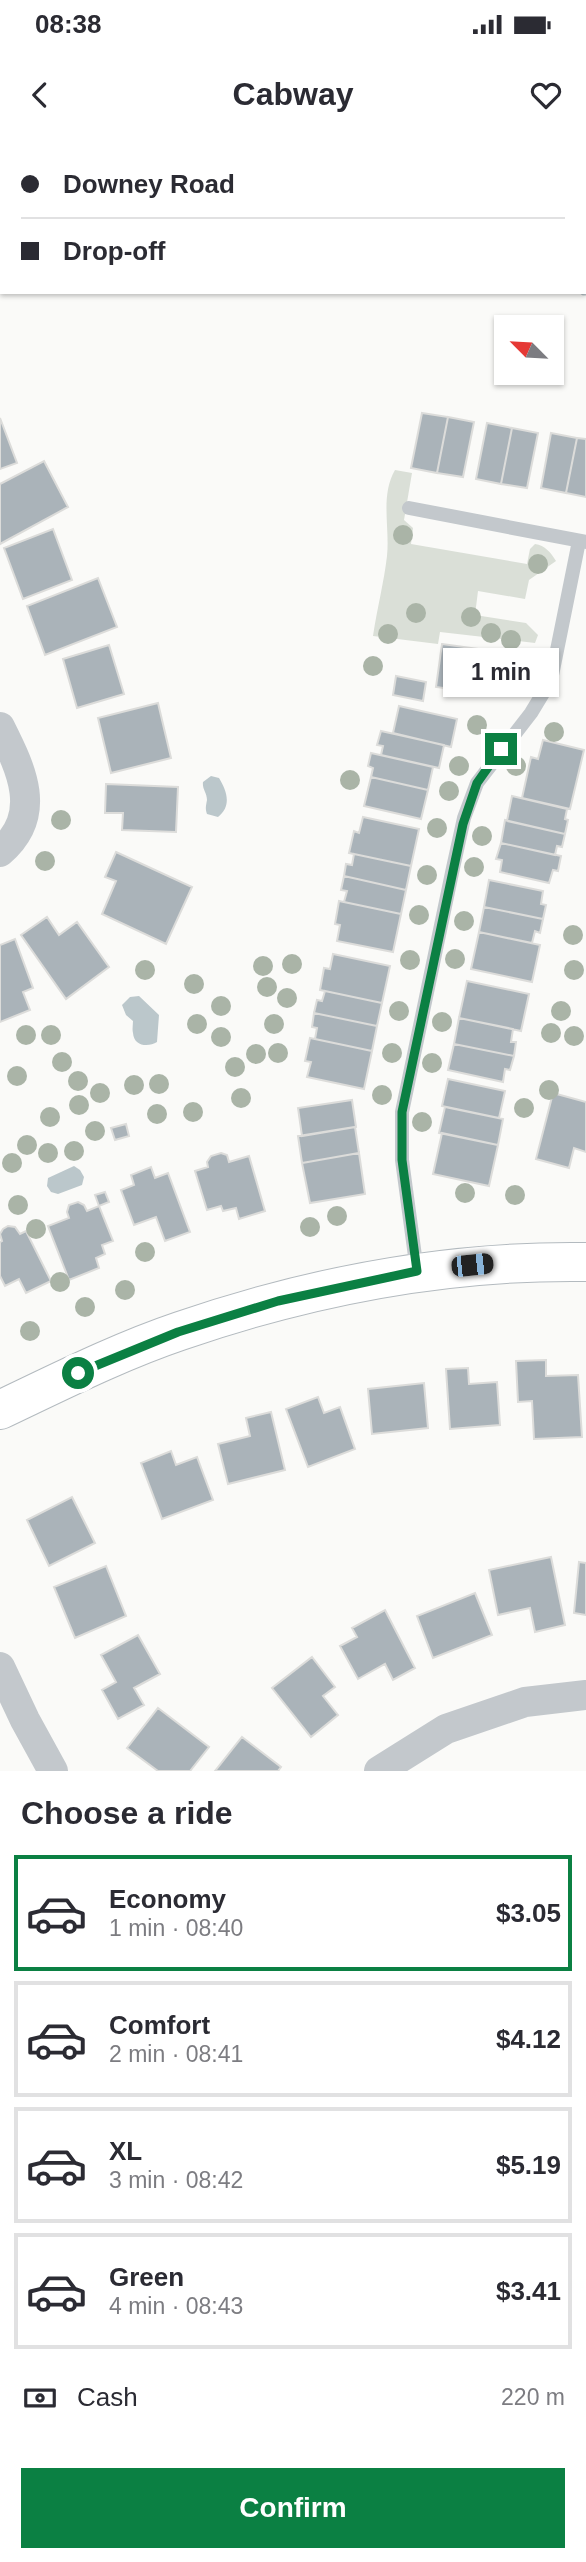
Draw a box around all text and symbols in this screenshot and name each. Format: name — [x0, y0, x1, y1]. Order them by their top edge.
text: 08:38 — [35, 9, 102, 39]
icon: back — [21, 76, 59, 114]
text: Cabway — [233, 76, 353, 112]
icon: heart — [527, 76, 565, 114]
text: Downey Road — [63, 169, 235, 199]
text: Drop-off — [63, 236, 166, 266]
north arrow — [494, 315, 564, 385]
map controls — [494, 315, 564, 385]
callout: 1 min — [443, 648, 559, 696]
text: 1 min — [471, 659, 531, 685]
route end — [485, 733, 517, 765]
car — [451, 1252, 494, 1278]
route start — [62, 1357, 94, 1389]
text: Choose a ride — [21, 1795, 233, 1831]
icon: car — [25, 1882, 88, 1945]
text: Economy — [109, 1884, 226, 1914]
text: $3.05 — [496, 1898, 561, 1928]
text: 1 min · 08:40 — [109, 1915, 243, 1941]
icon: car — [25, 2008, 88, 2071]
text: Comfort — [109, 2010, 210, 2040]
text: $4.12 — [496, 2024, 561, 2054]
text: 2 min · 08:41 — [109, 2041, 243, 2067]
icon: car — [25, 2134, 88, 2197]
text: XL — [109, 2136, 142, 2166]
text: $5.19 — [496, 2150, 561, 2180]
text: 3 min · 08:42 — [109, 2167, 243, 2193]
icon: car — [25, 2260, 88, 2323]
text: Green — [109, 2262, 184, 2292]
text: $3.41 — [496, 2276, 561, 2306]
text: 4 min · 08:43 — [109, 2293, 243, 2319]
icon: cash — [21, 2379, 59, 2417]
text: Cash — [77, 2382, 138, 2412]
text: 220 m — [501, 2384, 565, 2410]
button: Confirm — [21, 2468, 565, 2548]

